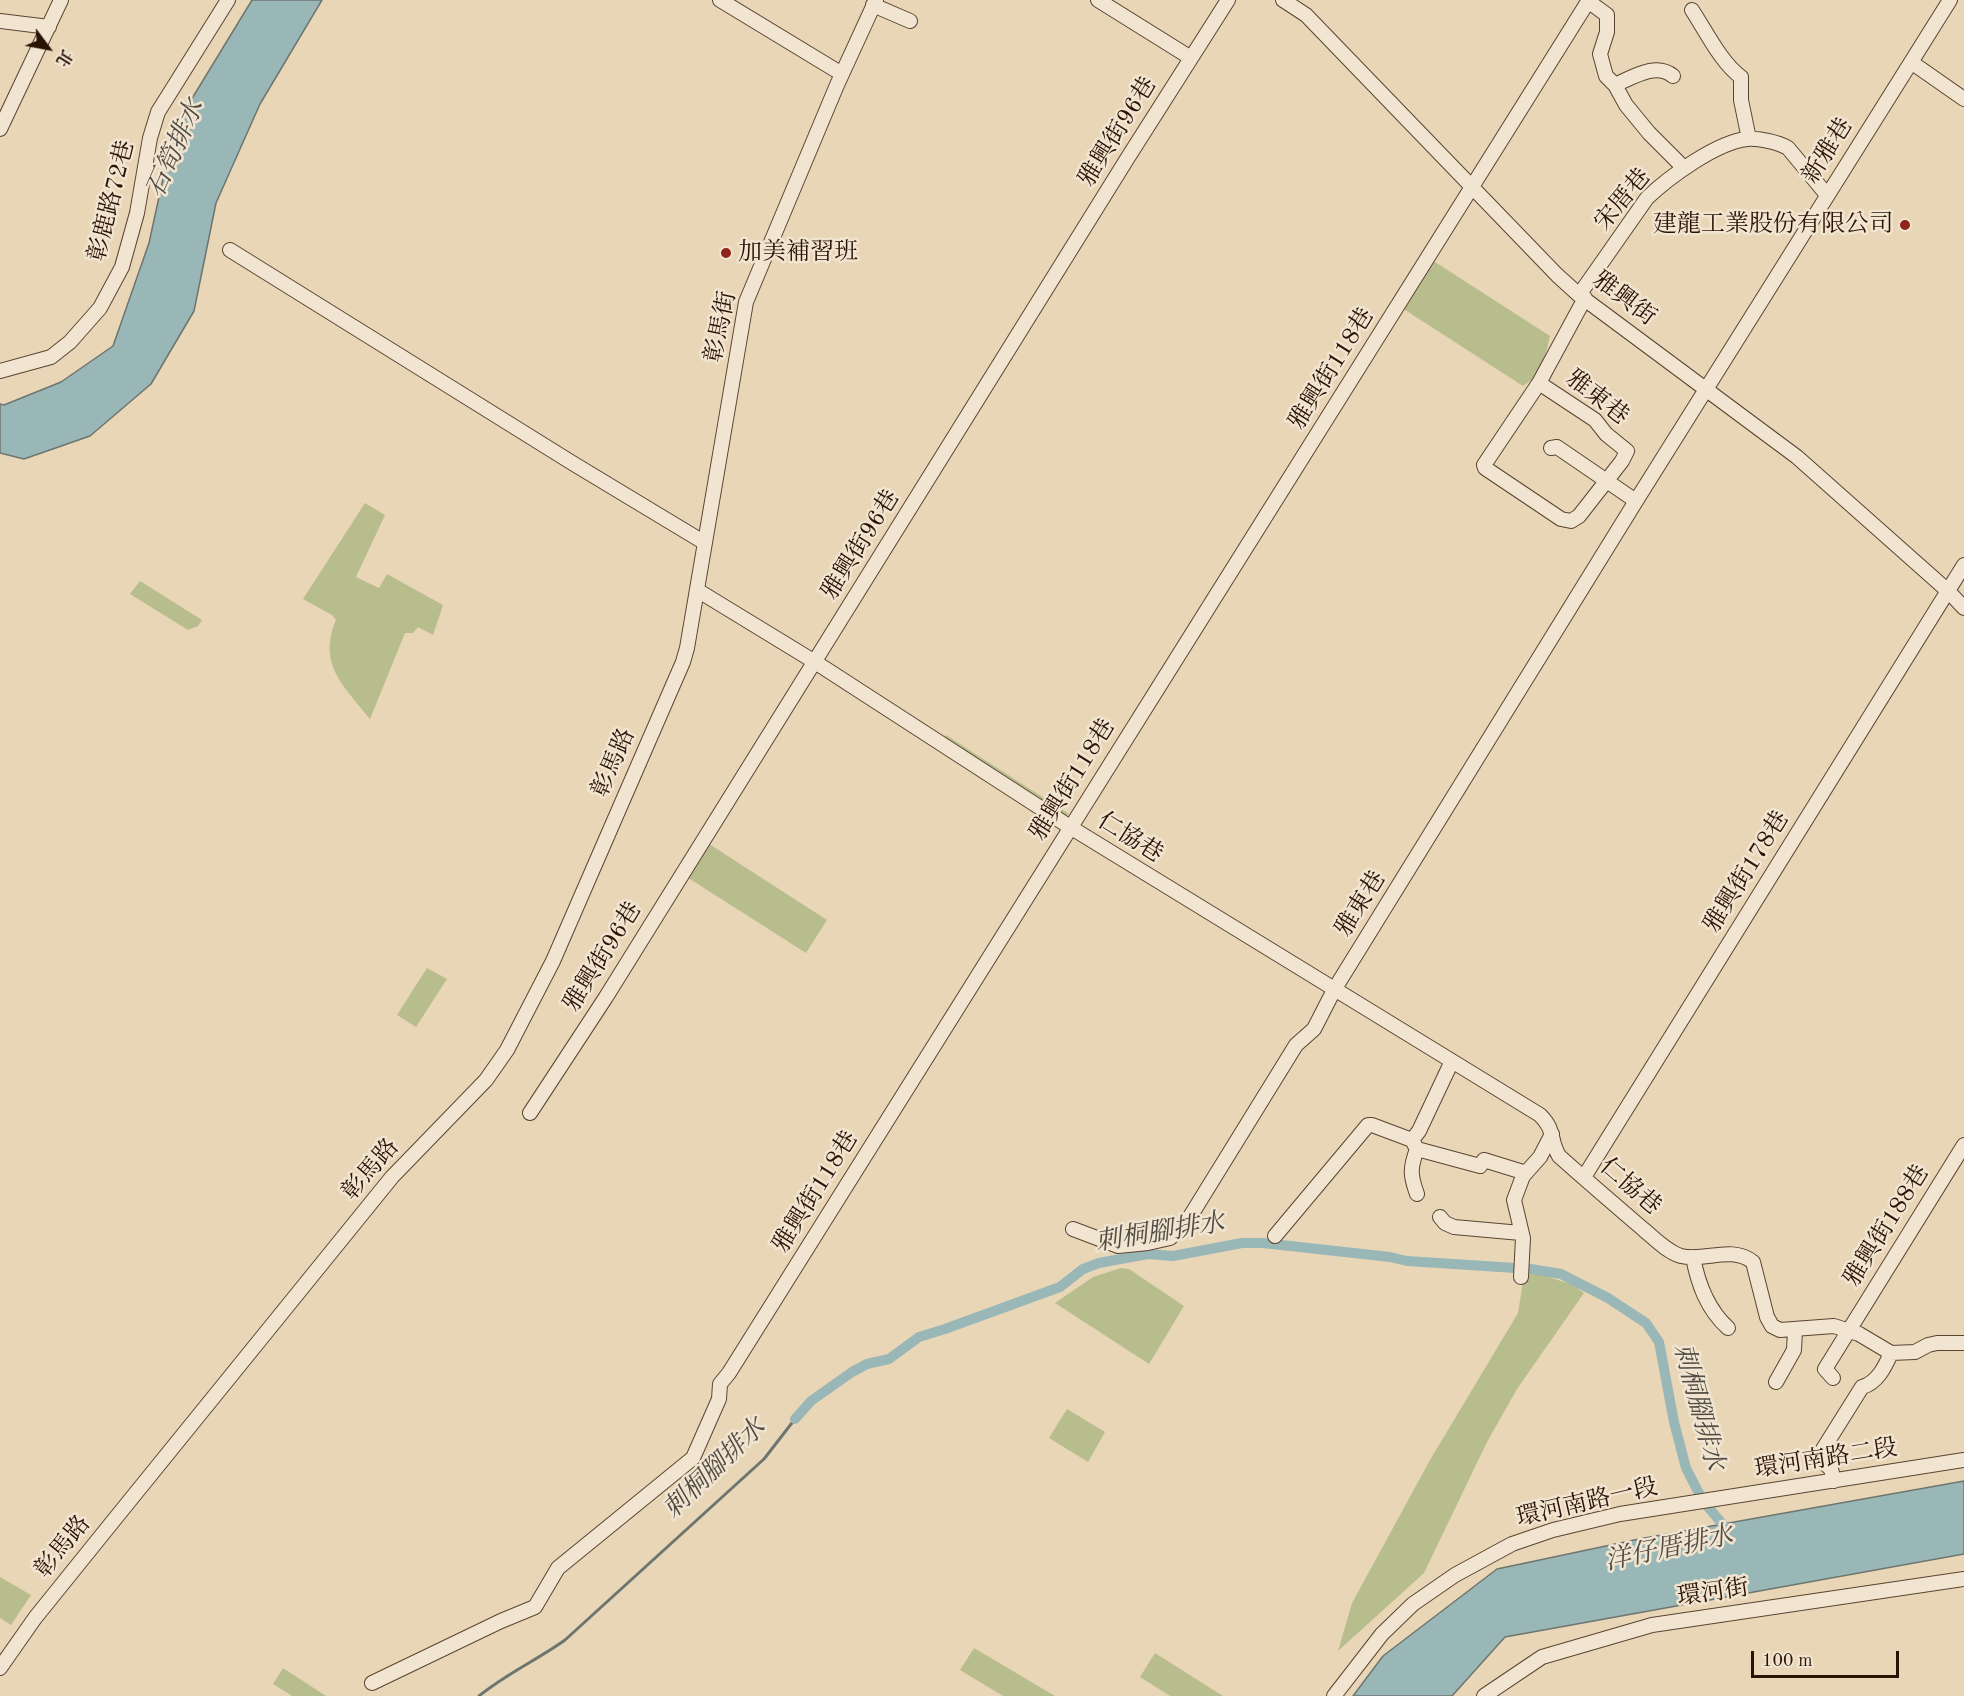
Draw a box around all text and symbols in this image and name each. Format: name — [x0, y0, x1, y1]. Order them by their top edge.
north arrow — [18, 18, 78, 78]
text: 北 — [52, 47, 74, 69]
street label: 雅興街96巷 — [1073, 72, 1163, 192]
water label: 石筍排水 — [141, 95, 211, 203]
street label: 新雅巷 — [1797, 113, 1859, 189]
street label: 彰鹿路72巷 — [83, 137, 141, 265]
street label: 宋厝巷 — [1589, 163, 1657, 237]
place label: 建龍工業股份有限公司 — [1653, 211, 1893, 239]
marker: 建龍工業股份有限公司 — [1898, 218, 1912, 232]
place label: 加美補習班 — [738, 239, 858, 267]
marker: 加美補習班 — [719, 246, 733, 260]
street label: 雅興街 — [1587, 266, 1661, 332]
street label: 彰馬街 — [699, 289, 743, 365]
street label: 雅興街118巷 — [1283, 303, 1381, 435]
street label: 雅東巷 — [1560, 364, 1634, 432]
street label: 雅興街96巷 — [816, 485, 906, 605]
street label: 雅興街118巷 — [1024, 714, 1122, 846]
street label: 彰馬路 — [586, 724, 642, 802]
street label: 雅興街178巷 — [1698, 806, 1796, 938]
street label: 仁協巷 — [1092, 807, 1168, 869]
street label: 雅東巷 — [1330, 866, 1392, 942]
street label: 雅興街96巷 — [558, 897, 648, 1017]
street label: 雅興街118巷 — [767, 1126, 865, 1258]
street label: 彰馬路 — [337, 1133, 405, 1207]
street label: 仁協巷 — [1593, 1153, 1667, 1221]
street label: 雅興街188巷 — [1838, 1160, 1936, 1292]
water label: 刺桐腳排水 — [1093, 1207, 1227, 1259]
water label: 刺桐腳排水 — [1666, 1340, 1730, 1474]
water label: 刺桐腳排水 — [657, 1413, 773, 1525]
street label: 環河南路二段 — [1753, 1434, 1899, 1484]
street label: 環河南路一段 — [1514, 1473, 1660, 1533]
street label: 彰馬路 — [29, 1510, 97, 1584]
water label: 洋仔厝排水 — [1602, 1520, 1736, 1578]
street label: 環河街 — [1675, 1574, 1751, 1612]
scale bar — [1754, 1639, 1902, 1677]
text: 100 m — [1762, 1652, 1813, 1670]

